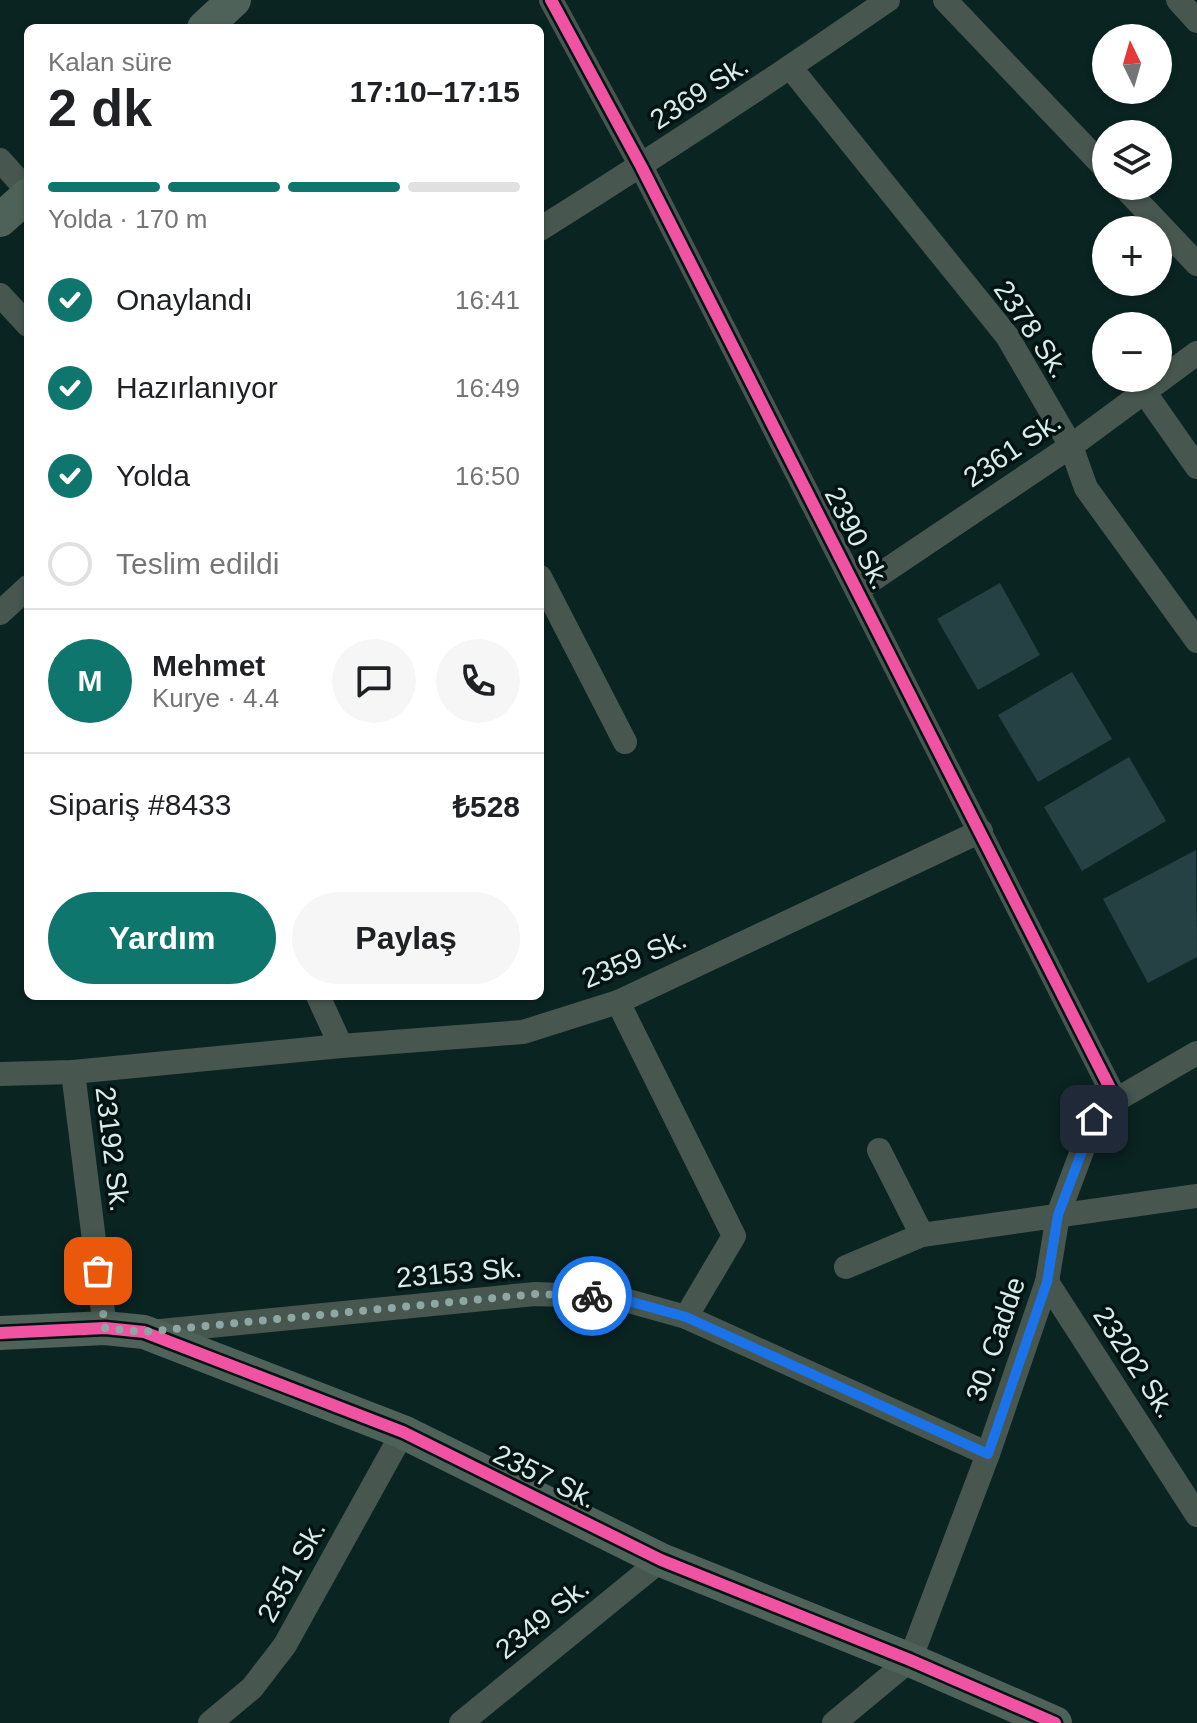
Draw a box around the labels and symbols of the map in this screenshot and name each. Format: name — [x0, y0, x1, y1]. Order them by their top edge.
north arrow — [1092, 24, 1172, 104]
street label: 2369 Sk. — [644, 49, 754, 136]
street label: 2378 Sk. — [988, 275, 1075, 384]
street label: 2361 Sk. — [958, 406, 1067, 493]
street label: 2390 Sk. — [819, 482, 896, 595]
street label: 2359 Sk. — [577, 923, 691, 994]
street label: 23192 Sk. — [89, 1085, 136, 1214]
pin — [1060, 1085, 1128, 1153]
pin — [64, 1237, 132, 1305]
street label: 23153 Sk. — [395, 1252, 523, 1293]
courier — [552, 1256, 632, 1336]
street label: 30. Cadde — [960, 1273, 1031, 1405]
street label: 23202 Sk. — [1087, 1301, 1182, 1424]
street label: 2357 Sk. — [488, 1438, 601, 1515]
street label: 2351 Sk. — [251, 1515, 332, 1627]
street label: 2349 Sk. — [490, 1572, 595, 1665]

